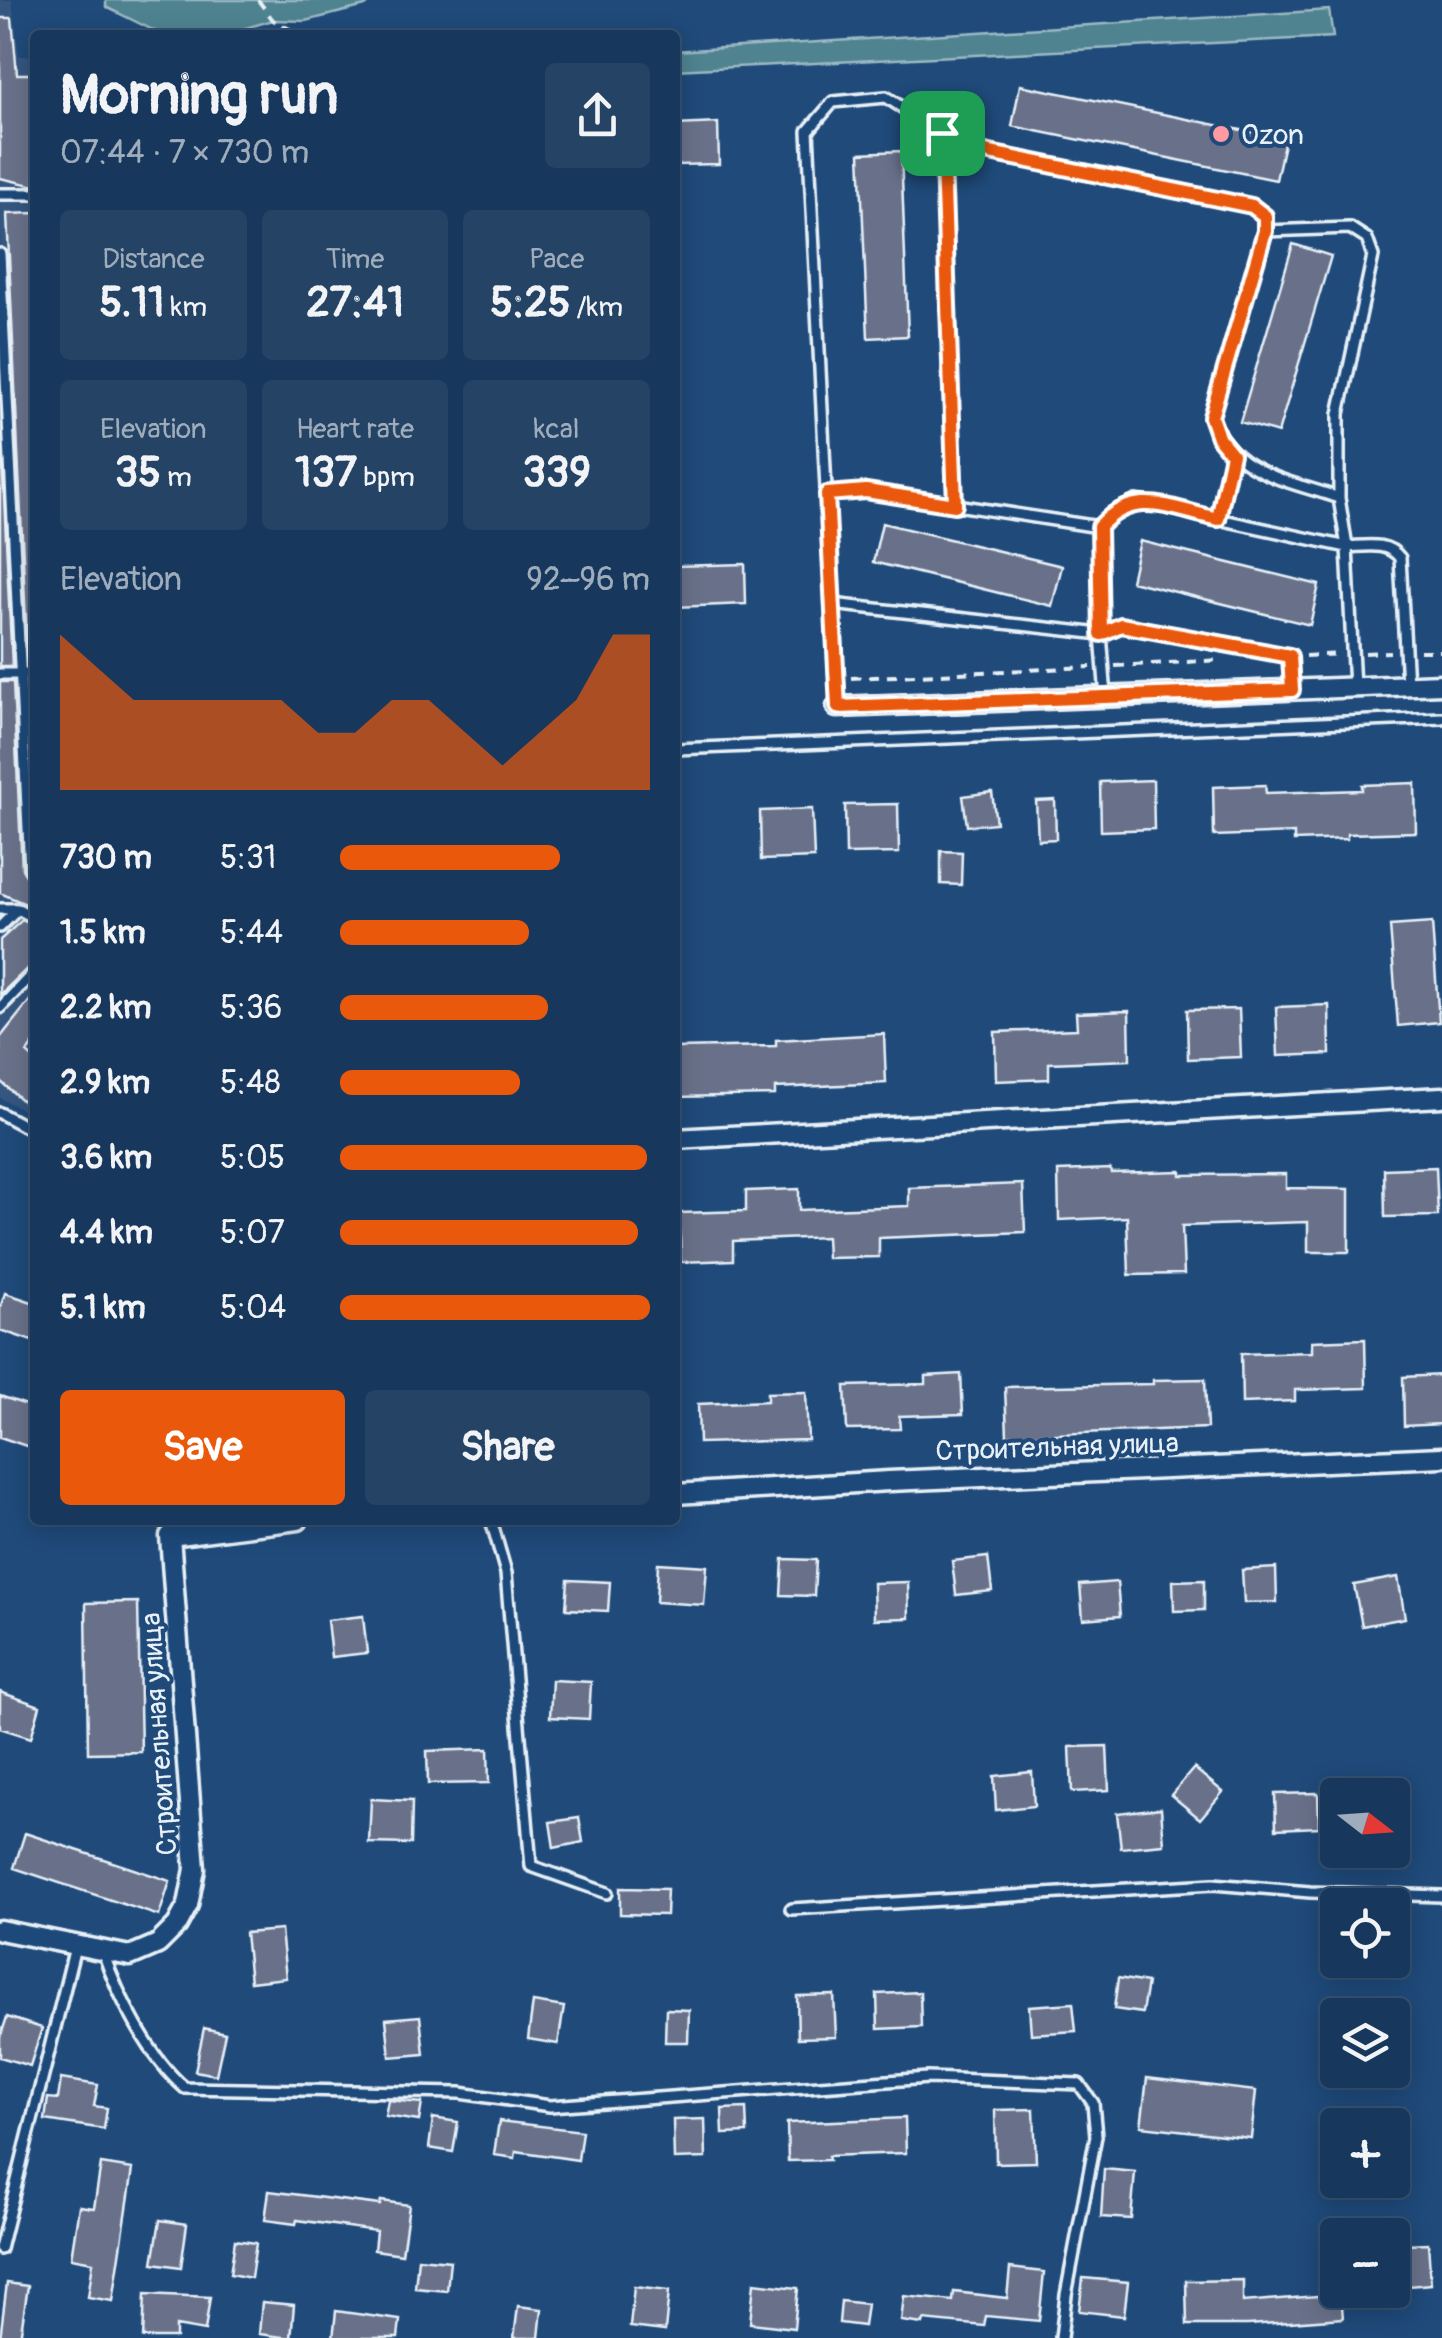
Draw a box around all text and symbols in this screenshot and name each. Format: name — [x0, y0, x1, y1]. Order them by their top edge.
text: Morning run — [60, 61, 338, 130]
button: share — [545, 63, 650, 168]
pin — [900, 91, 985, 176]
icon: arrive — [915, 106, 970, 161]
place label: Ozon — [1241, 118, 1304, 153]
marker: Ozon — [1210, 123, 1232, 145]
text: 07:44 · 7 × 730 m — [60, 133, 309, 173]
text: Distance — [102, 242, 205, 277]
text: Time — [326, 242, 384, 277]
text: Pace — [529, 242, 584, 277]
text: 5.11 — [100, 277, 164, 329]
text: 27:41 — [306, 277, 404, 329]
text: 5:25 — [490, 277, 570, 329]
text: km — [164, 290, 207, 325]
text: /km — [570, 290, 623, 325]
text: Elevation — [100, 412, 207, 447]
text: Heart rate — [296, 412, 414, 447]
text: kcal — [534, 412, 579, 447]
text: 35 — [115, 447, 161, 499]
text: 137 — [295, 447, 357, 499]
text: 339 — [522, 447, 591, 499]
text: m — [161, 460, 192, 495]
text: bpm — [357, 460, 415, 495]
text: Elevation — [60, 560, 182, 600]
text: 92–96 m — [526, 560, 650, 600]
text: 730 m — [60, 838, 152, 878]
text: 5:31 — [220, 838, 276, 878]
text: 1.5 km — [60, 913, 146, 953]
text: 5:44 — [220, 913, 283, 953]
text: 2.2 km — [60, 988, 152, 1028]
text: 5:36 — [220, 988, 282, 1028]
text: 2.9 km — [60, 1063, 150, 1103]
text: 5:48 — [220, 1063, 281, 1103]
text: 3.6 km — [60, 1138, 152, 1178]
text: 5:05 — [220, 1138, 285, 1178]
text: 4.4 km — [60, 1213, 153, 1253]
text: 5:07 — [220, 1213, 285, 1253]
text: 5.1 km — [60, 1288, 146, 1328]
text: 5:04 — [220, 1288, 286, 1328]
button: Save — [60, 1390, 345, 1505]
button: Share — [365, 1390, 650, 1505]
street label: Строительная улица — [935, 1426, 1179, 1469]
street label: Строительная улица — [134, 1611, 185, 1857]
north arrow — [1320, 1778, 1410, 1868]
map controls — [1320, 1778, 1410, 2308]
button: locate — [1320, 1888, 1410, 1978]
button: layers — [1320, 1998, 1410, 2088]
button: + — [1320, 2108, 1410, 2198]
button: − — [1320, 2218, 1410, 2308]

